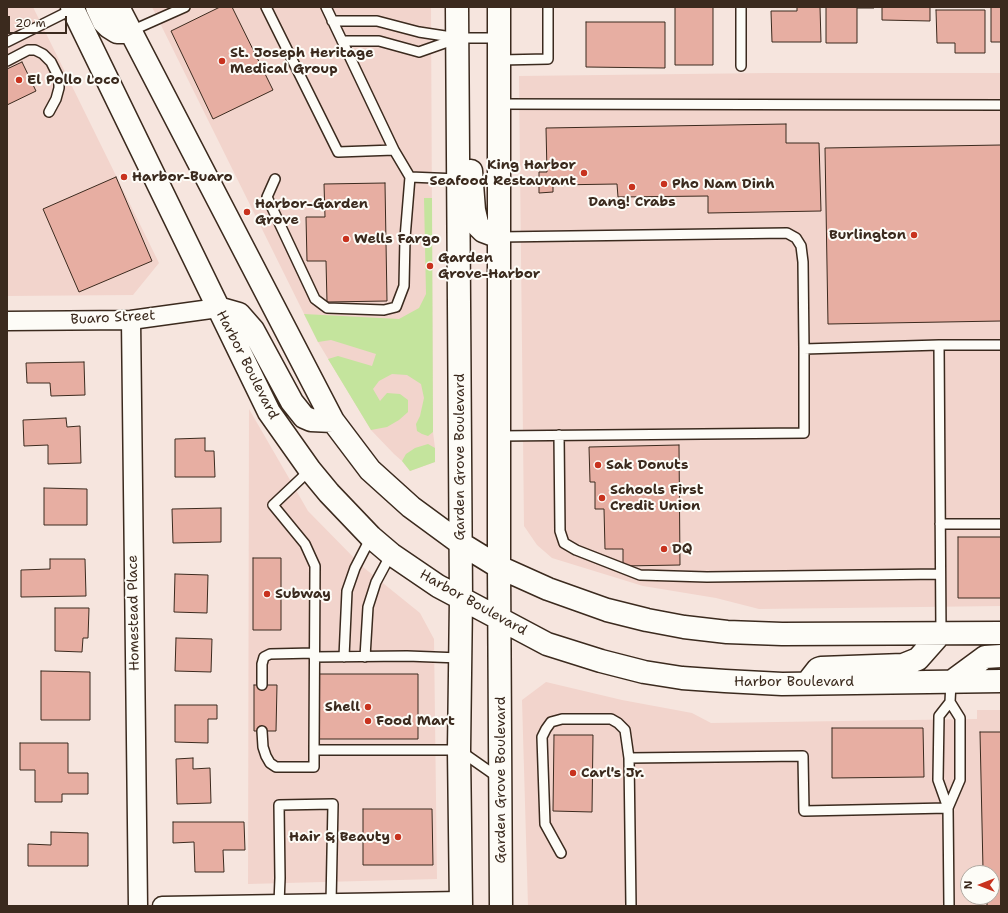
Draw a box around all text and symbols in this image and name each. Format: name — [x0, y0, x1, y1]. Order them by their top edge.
scale bar — [10, 8, 69, 34]
text: 20 m — [15, 15, 46, 31]
place label: St. Joseph Heritage Medical Group — [230, 45, 374, 78]
marker: St. Joseph Heritage Medical Group — [217, 56, 227, 66]
place label: El Pollo Loco — [27, 72, 120, 88]
marker: El Pollo Loco — [14, 75, 24, 85]
place label: King Harbor Seafood Restaurant — [429, 157, 576, 190]
marker: King Harbor Seafood Restaurant — [579, 168, 589, 178]
place label: Harbor-Buaro — [132, 169, 233, 185]
marker: Harbor-Buaro — [119, 172, 129, 182]
place label: Pho Nam Dinh — [672, 176, 775, 192]
marker: Pho Nam Dinh — [659, 179, 669, 189]
marker: Dang! Crabs — [627, 182, 637, 192]
place label: Dang! Crabs — [588, 194, 676, 210]
place label: Harbor-Garden Grove — [255, 196, 368, 228]
marker: Harbor-Garden Grove — [242, 207, 252, 217]
place label: Burlington — [829, 227, 906, 243]
marker: Burlington — [909, 230, 919, 240]
place label: Wells Fargo — [354, 231, 440, 247]
marker: Wells Fargo — [341, 234, 351, 244]
place label: Garden Grove-Harbor — [438, 250, 540, 282]
marker: Garden Grove-Harbor — [425, 261, 435, 271]
street label: Buaro Street — [70, 307, 156, 329]
street label: Harbor Boulevard — [212, 308, 282, 422]
street label: Garden Grove Boulevard — [452, 373, 468, 541]
place label: Sak Donuts — [606, 457, 688, 473]
marker: Sak Donuts — [593, 460, 603, 470]
place label: Schools First Credit Union — [610, 482, 703, 514]
marker: Schools First Credit Union — [597, 493, 607, 503]
place label: DQ — [672, 541, 693, 557]
marker: DQ — [659, 544, 669, 554]
street label: Homestead Place — [125, 555, 143, 671]
street label: Harbor Boulevard — [416, 567, 530, 639]
place label: Subway — [275, 586, 331, 602]
marker: Subway — [262, 589, 272, 599]
street label: Harbor Boulevard — [734, 674, 854, 690]
street label: Garden Grove Boulevard — [493, 696, 509, 864]
place label: Shell — [325, 699, 360, 715]
marker: Shell — [363, 702, 373, 712]
place label: Food Mart — [376, 713, 455, 729]
marker: Food Mart — [363, 716, 373, 726]
place label: Carl's Jr. — [581, 765, 644, 781]
marker: Carl's Jr. — [568, 768, 578, 778]
place label: Hair & Beauty — [289, 829, 390, 845]
marker: Hair & Beauty — [393, 832, 403, 842]
north arrow — [960, 865, 1000, 905]
text: N — [961, 881, 976, 889]

